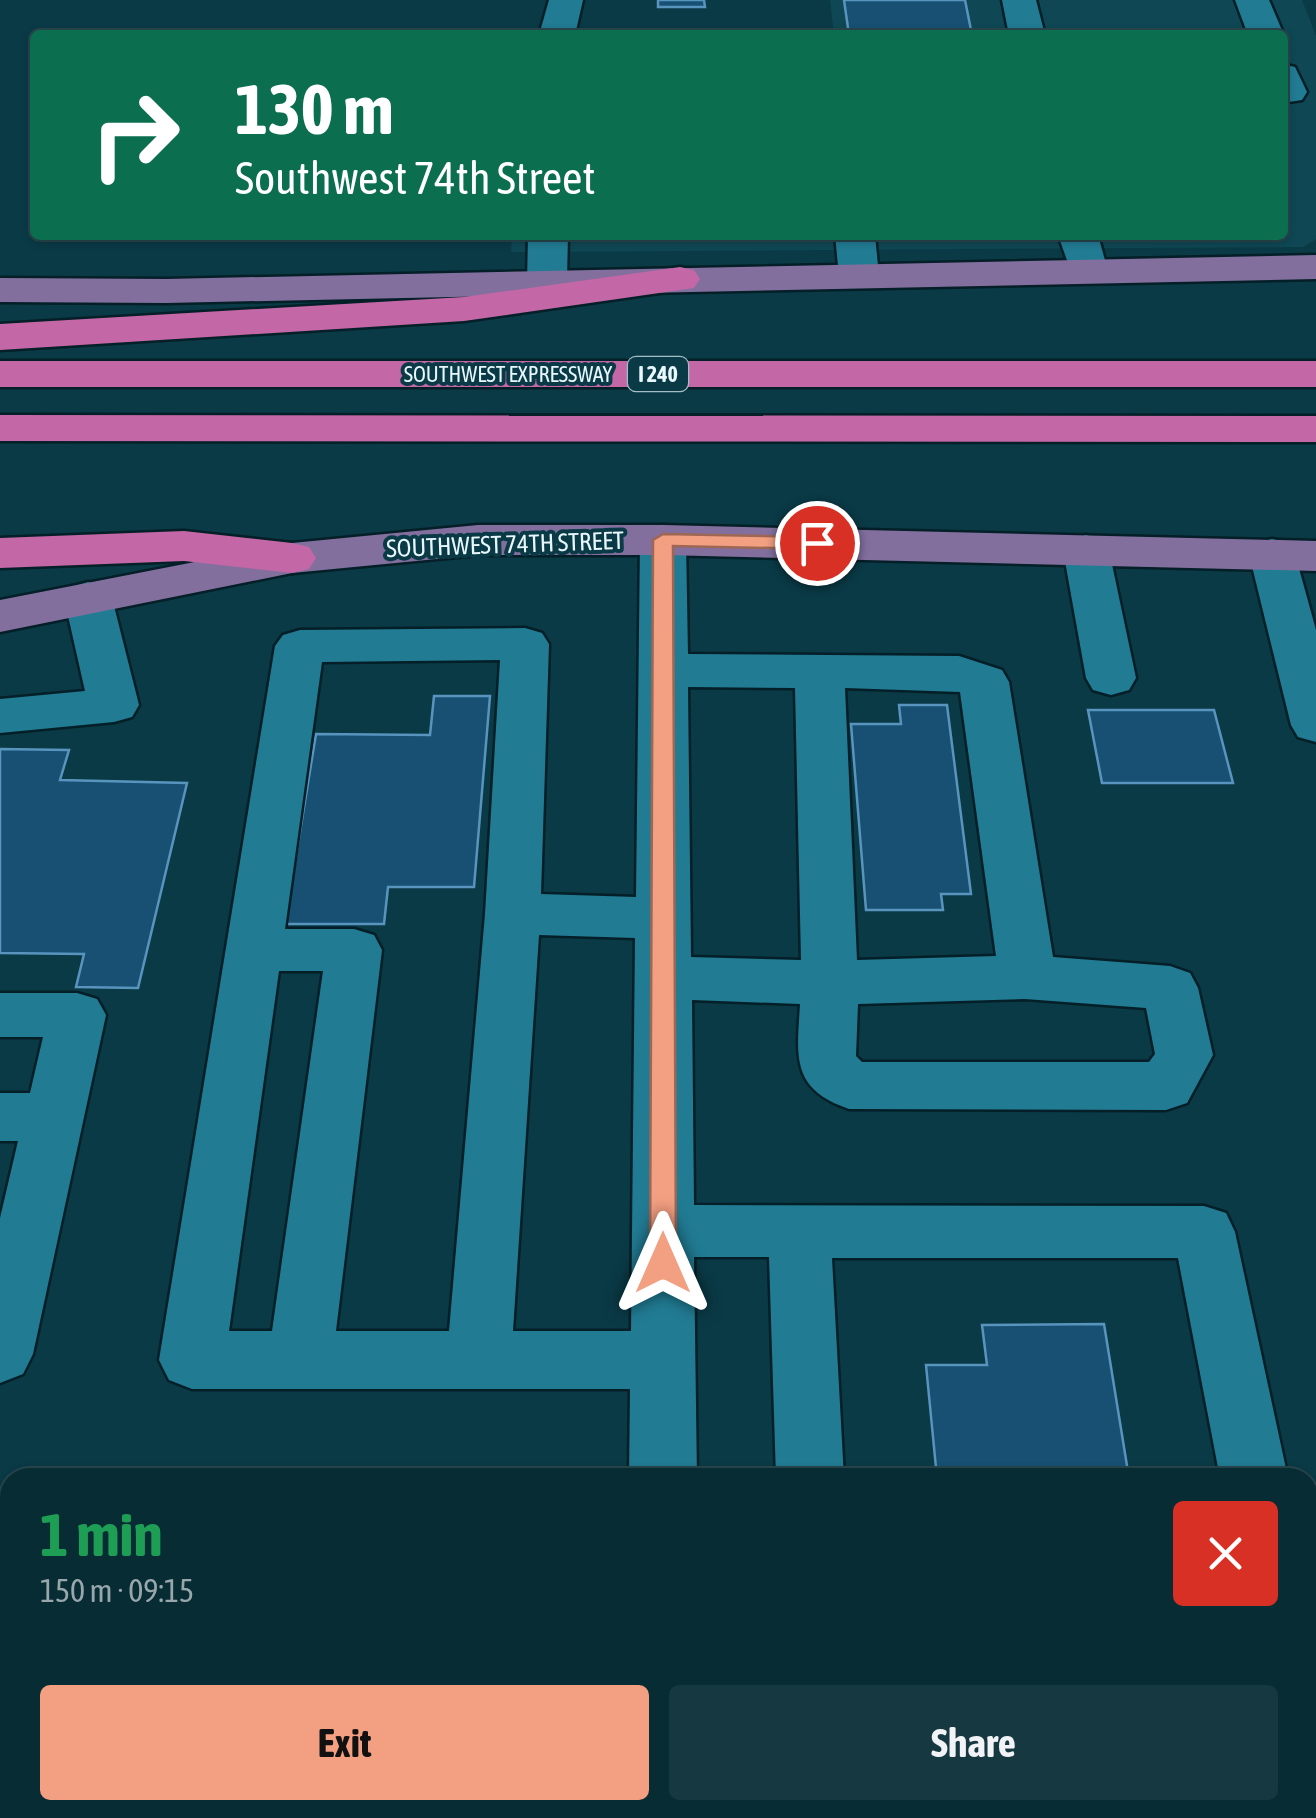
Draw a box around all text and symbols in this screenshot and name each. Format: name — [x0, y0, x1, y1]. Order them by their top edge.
text: 130 m — [235, 69, 394, 149]
icon: right — [70, 70, 200, 200]
text: Southwest 74th Street — [235, 152, 595, 204]
road number: I 240 — [628, 357, 688, 391]
street label: SOUTHWEST EXPRESSWAY — [404, 361, 613, 387]
pin — [775, 501, 860, 586]
icon: arrive — [790, 516, 845, 571]
street label: SOUTHWEST 74TH STREET — [386, 526, 624, 562]
position arrow — [611, 1211, 715, 1315]
text: 1 min — [40, 1500, 163, 1569]
button: close — [1173, 1501, 1278, 1606]
text: 150 m · 09:15 — [40, 1572, 194, 1609]
button: Exit — [40, 1685, 649, 1800]
button: Share — [669, 1685, 1278, 1800]

